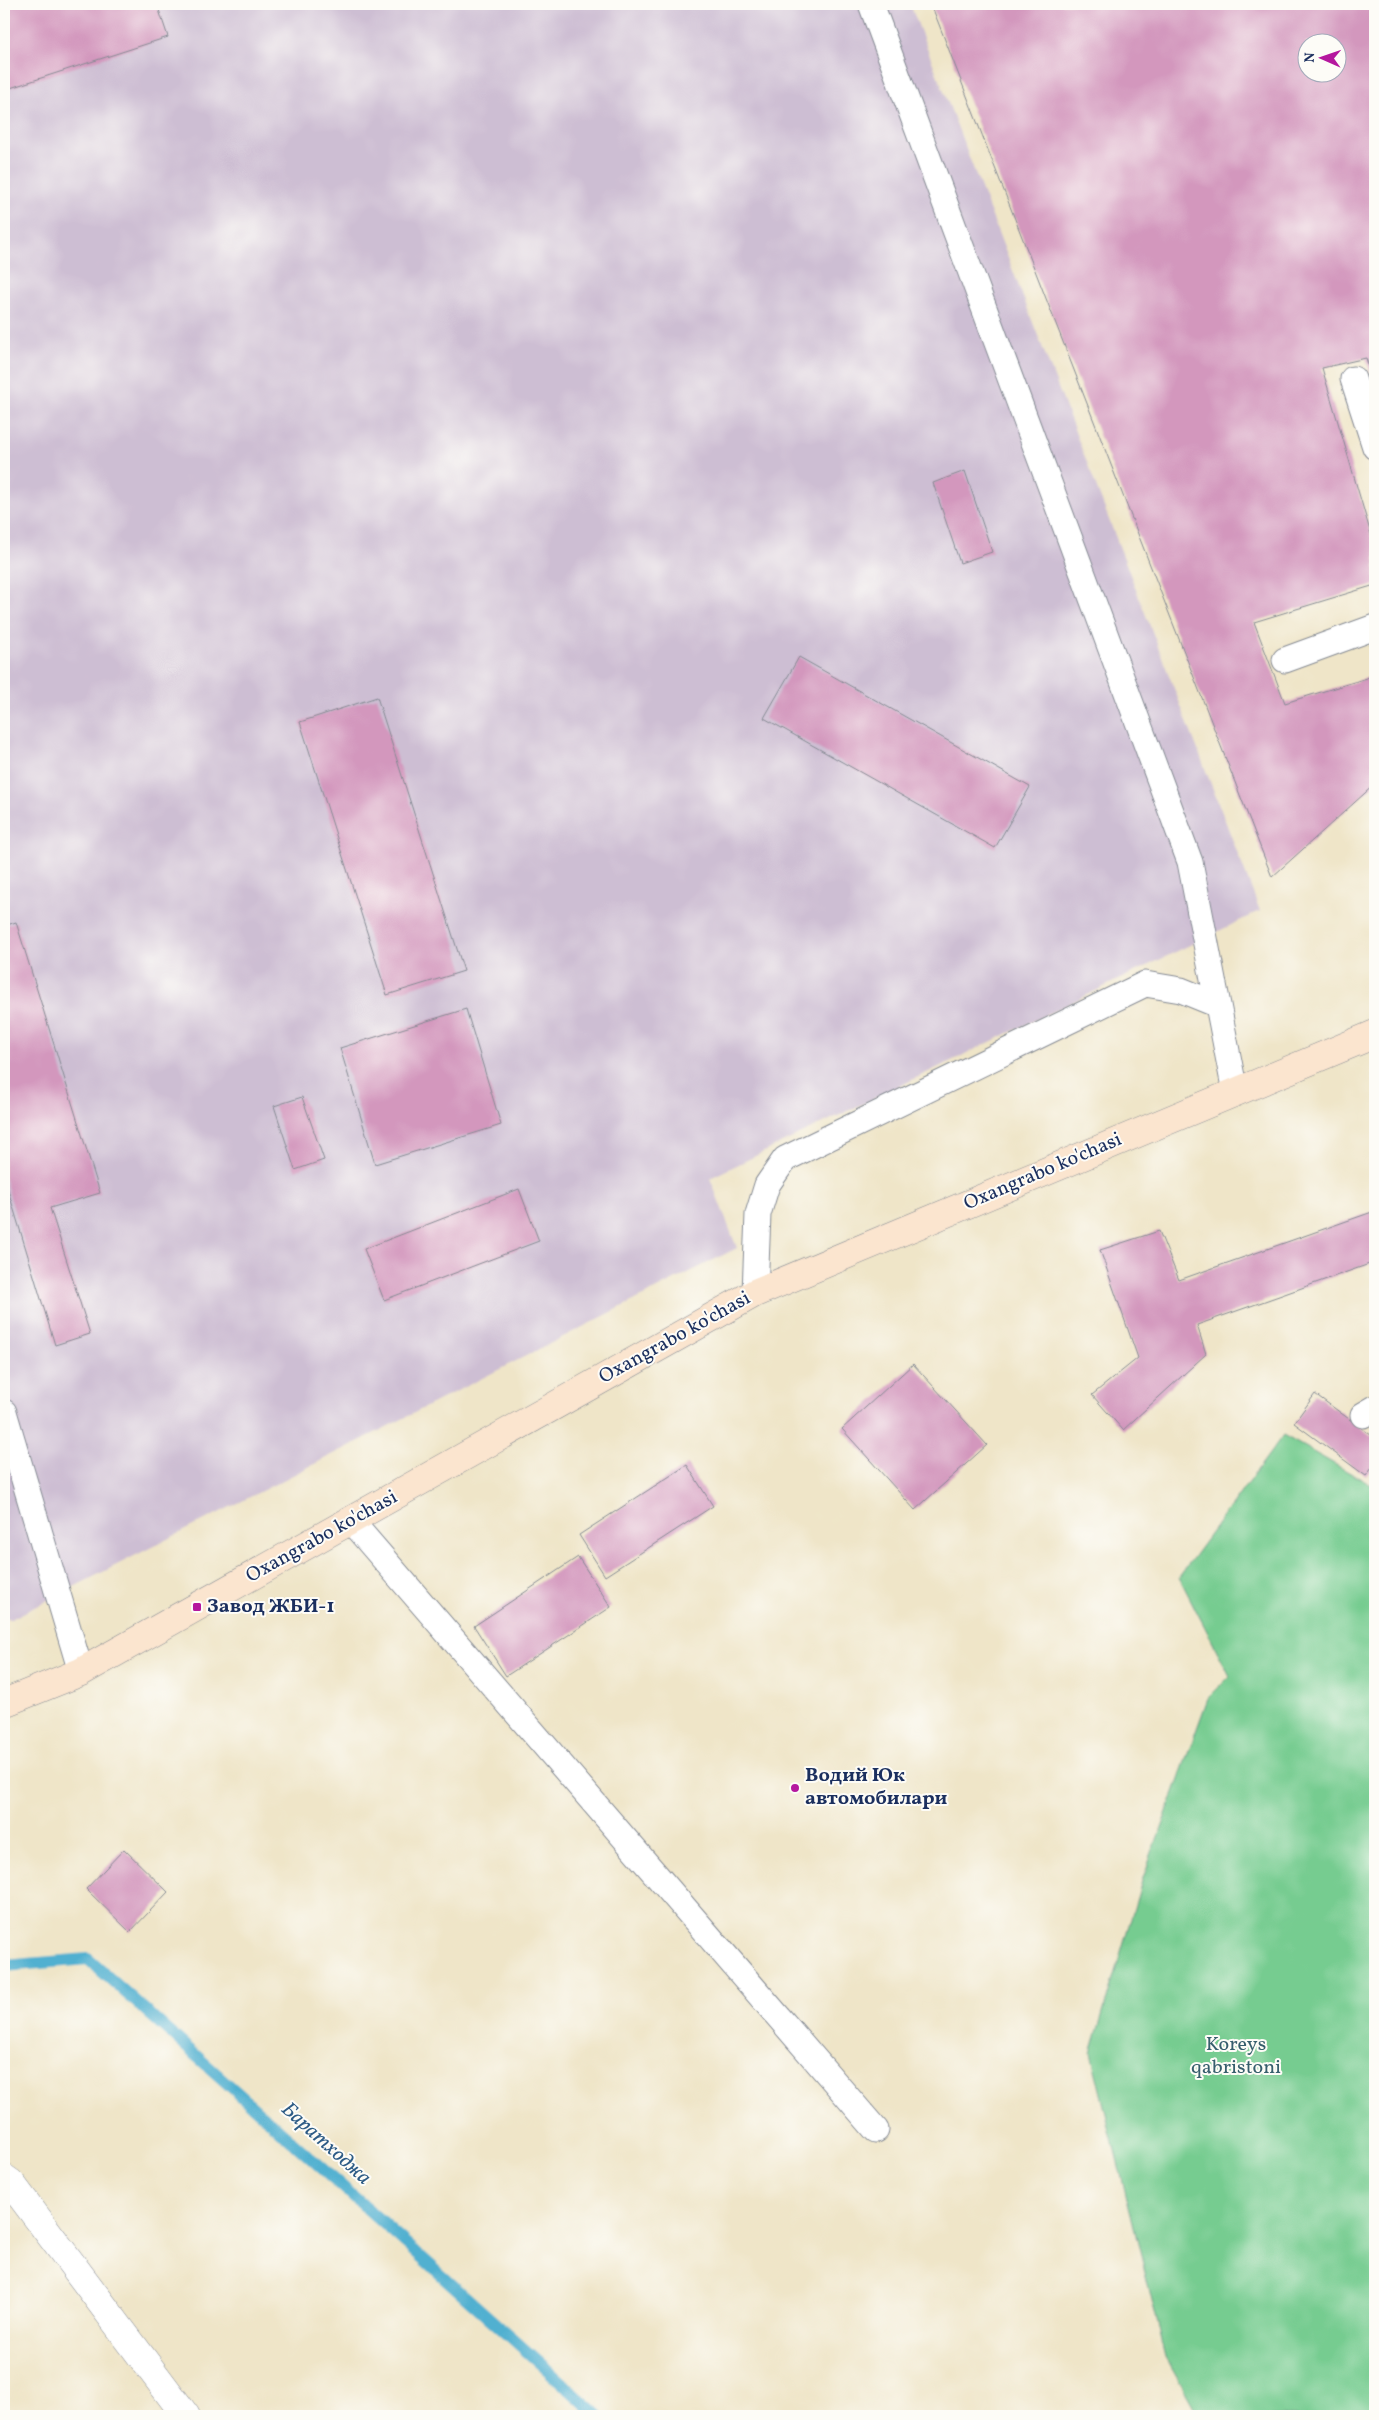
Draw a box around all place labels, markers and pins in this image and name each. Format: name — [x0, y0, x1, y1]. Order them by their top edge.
place label: Завод ЖБИ-1 — [207, 1593, 334, 1621]
marker: Завод ЖБИ-1 — [191, 1601, 203, 1613]
place label: Водий Юк автомобилари — [805, 1762, 948, 1813]
marker: Водий Юк автомобилари — [789, 1782, 801, 1794]

